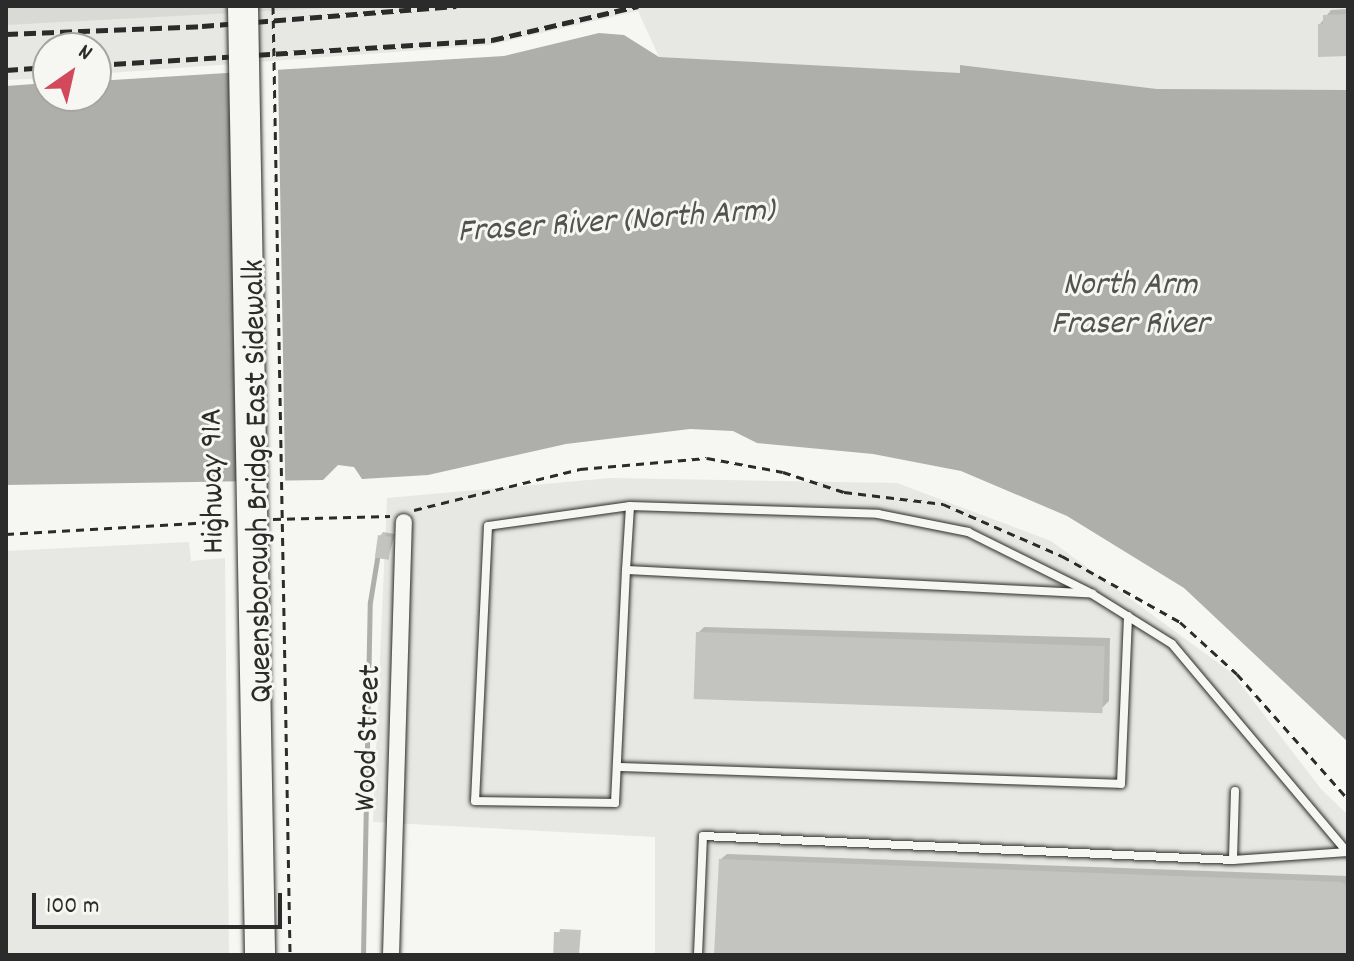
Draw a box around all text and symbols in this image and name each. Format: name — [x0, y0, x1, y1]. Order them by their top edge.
north arrow — [32, 32, 112, 112]
text: N — [71, 37, 98, 69]
water label: Fraser River (North Arm) — [456, 192, 776, 254]
street label: Queensborough Bridge East Sidewalk — [237, 259, 283, 703]
water label: North Arm Fraser River — [1051, 266, 1209, 346]
street label: Highway 91A — [195, 408, 235, 554]
street label: Wood Street — [348, 664, 392, 812]
scale bar — [36, 877, 286, 927]
text: 100 m — [46, 890, 99, 924]

